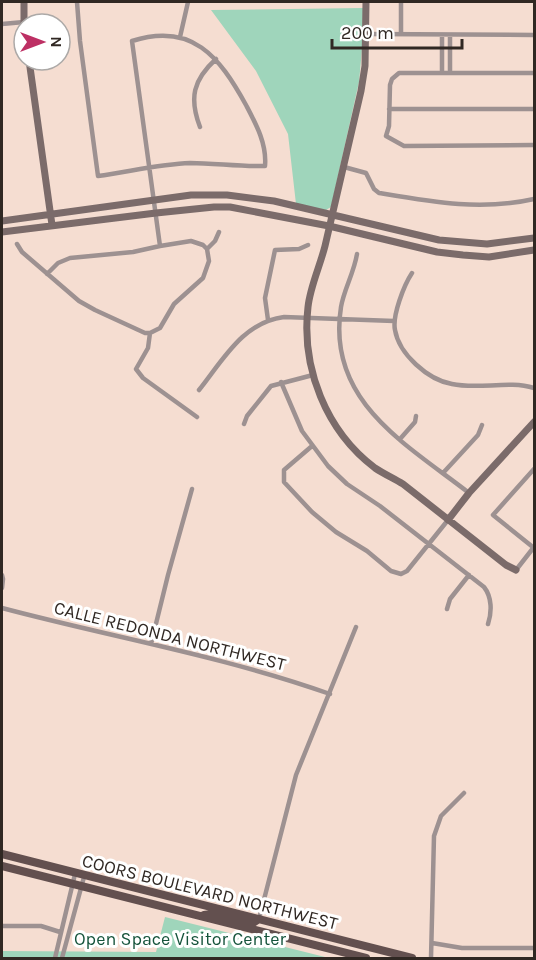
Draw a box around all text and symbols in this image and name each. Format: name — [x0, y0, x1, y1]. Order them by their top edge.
north arrow — [12, 12, 72, 72]
scale bar — [332, 12, 462, 50]
text: 200 m — [341, 22, 394, 44]
text: N — [47, 36, 66, 48]
street label: CALLE REDONDA NORTHWEST — [52, 597, 288, 675]
street label: COORS BOULEVARD NORTHWEST — [80, 850, 340, 934]
park label: Open Space Visitor Center — [74, 928, 286, 950]

